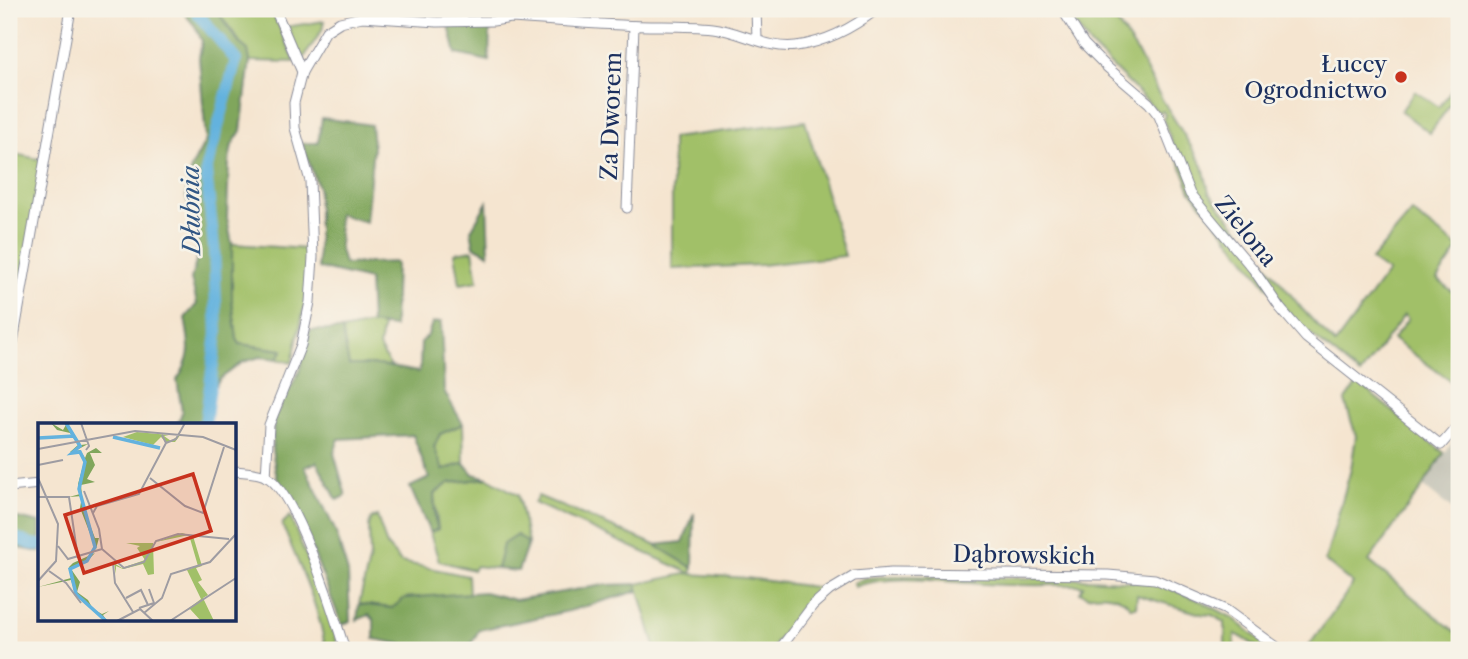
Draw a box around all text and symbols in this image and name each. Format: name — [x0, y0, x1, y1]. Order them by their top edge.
place label: Łuccy Ogrodnictwo — [1244, 50, 1387, 104]
street label: Za Dworem — [595, 51, 627, 181]
marker: Łuccy Ogrodnictwo — [1393, 69, 1409, 85]
water label: Dłubnia — [176, 165, 206, 257]
street label: Zielona — [1209, 190, 1284, 273]
inset map — [38, 423, 236, 620]
street label: Dąbrowskich — [952, 540, 1096, 570]

